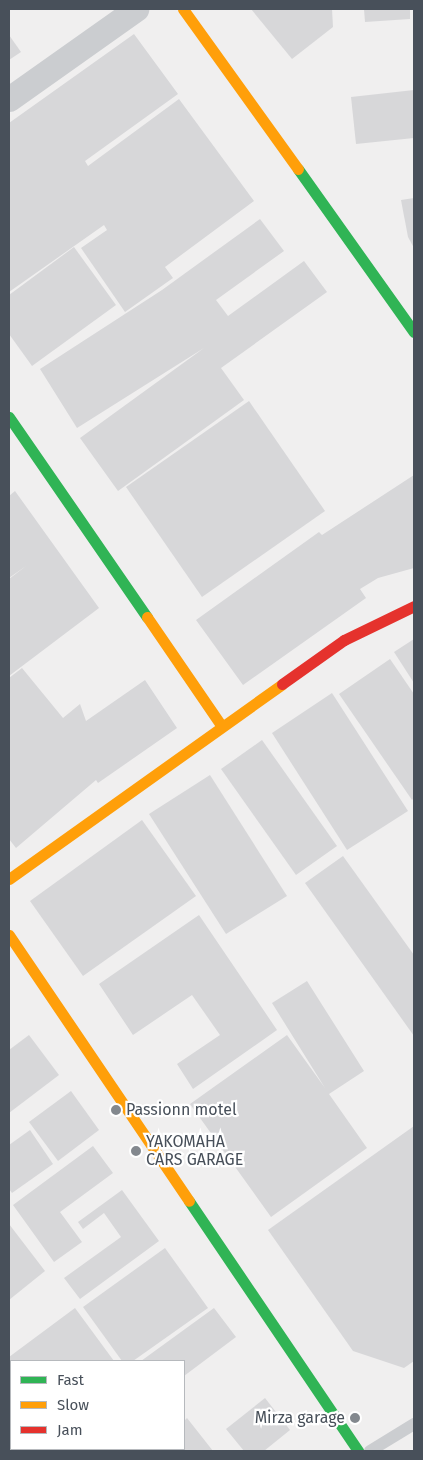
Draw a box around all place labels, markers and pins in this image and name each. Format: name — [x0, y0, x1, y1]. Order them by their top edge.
place label: Passionn motel — [126, 1100, 237, 1120]
marker: Passionn motel — [110, 1104, 122, 1116]
place label: YAKOMAHA CARS GARAGE — [146, 1132, 243, 1170]
marker: YAKOMAHA CARS GARAGE — [130, 1145, 142, 1157]
place label: Mirza garage — [255, 1408, 345, 1428]
marker: Mirza garage — [349, 1412, 361, 1424]

